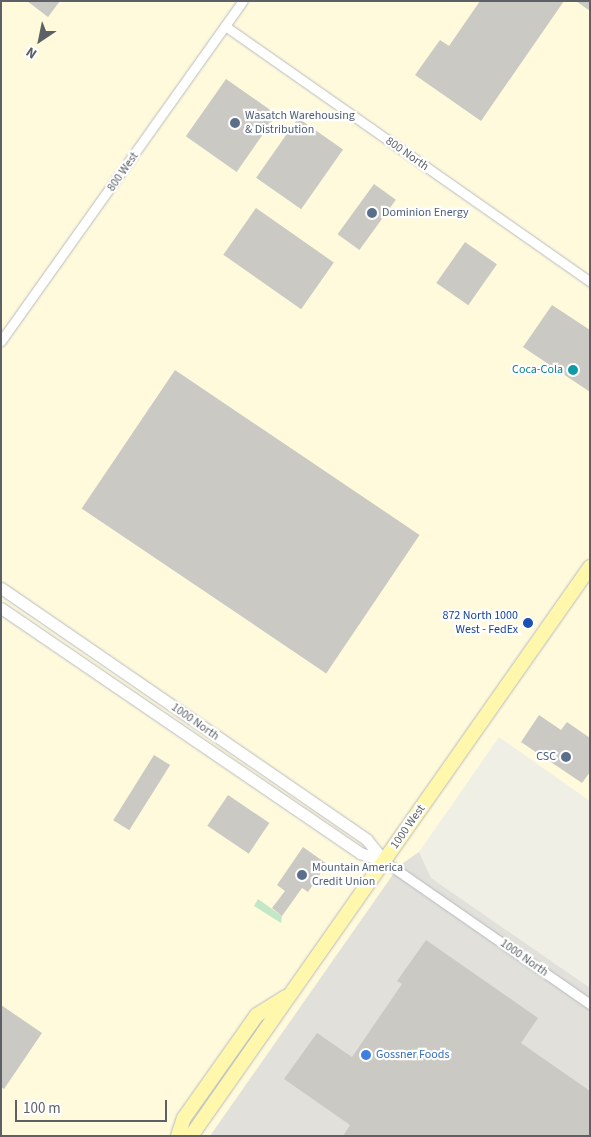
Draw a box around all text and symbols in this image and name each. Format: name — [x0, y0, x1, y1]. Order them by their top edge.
north arrow — [15, 15, 65, 65]
text: N — [22, 42, 41, 63]
place label: Wasatch Warehousing & Distribution — [245, 109, 355, 137]
marker: Wasatch Warehousing & Distribution — [229, 117, 241, 129]
street label: 800 North — [383, 134, 431, 174]
street label: 800 West — [104, 150, 142, 194]
place label: Dominion Energy — [382, 206, 468, 220]
marker: Dominion Energy — [366, 207, 378, 219]
place label: Coca-Cola — [512, 363, 563, 377]
marker: Coca-Cola — [567, 364, 579, 376]
place label: 872 North 1000 West - FedEx — [442, 609, 518, 637]
marker: 872 North 1000 West - FedEx — [522, 617, 534, 629]
street label: 1000 North — [168, 700, 222, 744]
place label: CSC — [536, 750, 556, 764]
marker: CSC — [560, 751, 572, 763]
street label: 1000 West — [388, 802, 428, 852]
place label: Mountain America Credit Union — [312, 861, 403, 889]
marker: Mountain America Credit Union — [296, 869, 308, 881]
street label: 1000 North — [497, 936, 551, 980]
place label: Gossner Foods — [376, 1048, 449, 1062]
marker: Gossner Foods — [360, 1049, 372, 1061]
scale bar — [18, 1090, 170, 1122]
text: 100 m — [23, 1098, 61, 1119]

